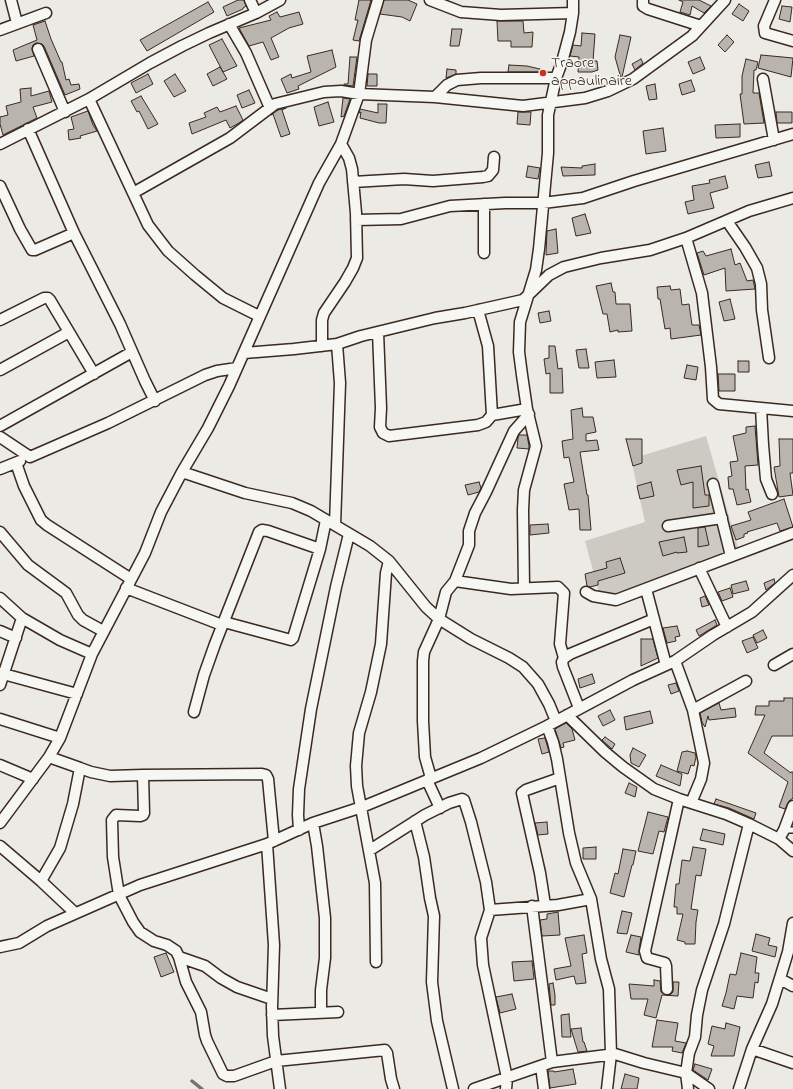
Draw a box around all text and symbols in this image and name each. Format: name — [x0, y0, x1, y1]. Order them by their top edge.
place label: Traore appaulinaire — [551, 54, 632, 92]
marker: Traore appaulinaire — [538, 68, 548, 78]

